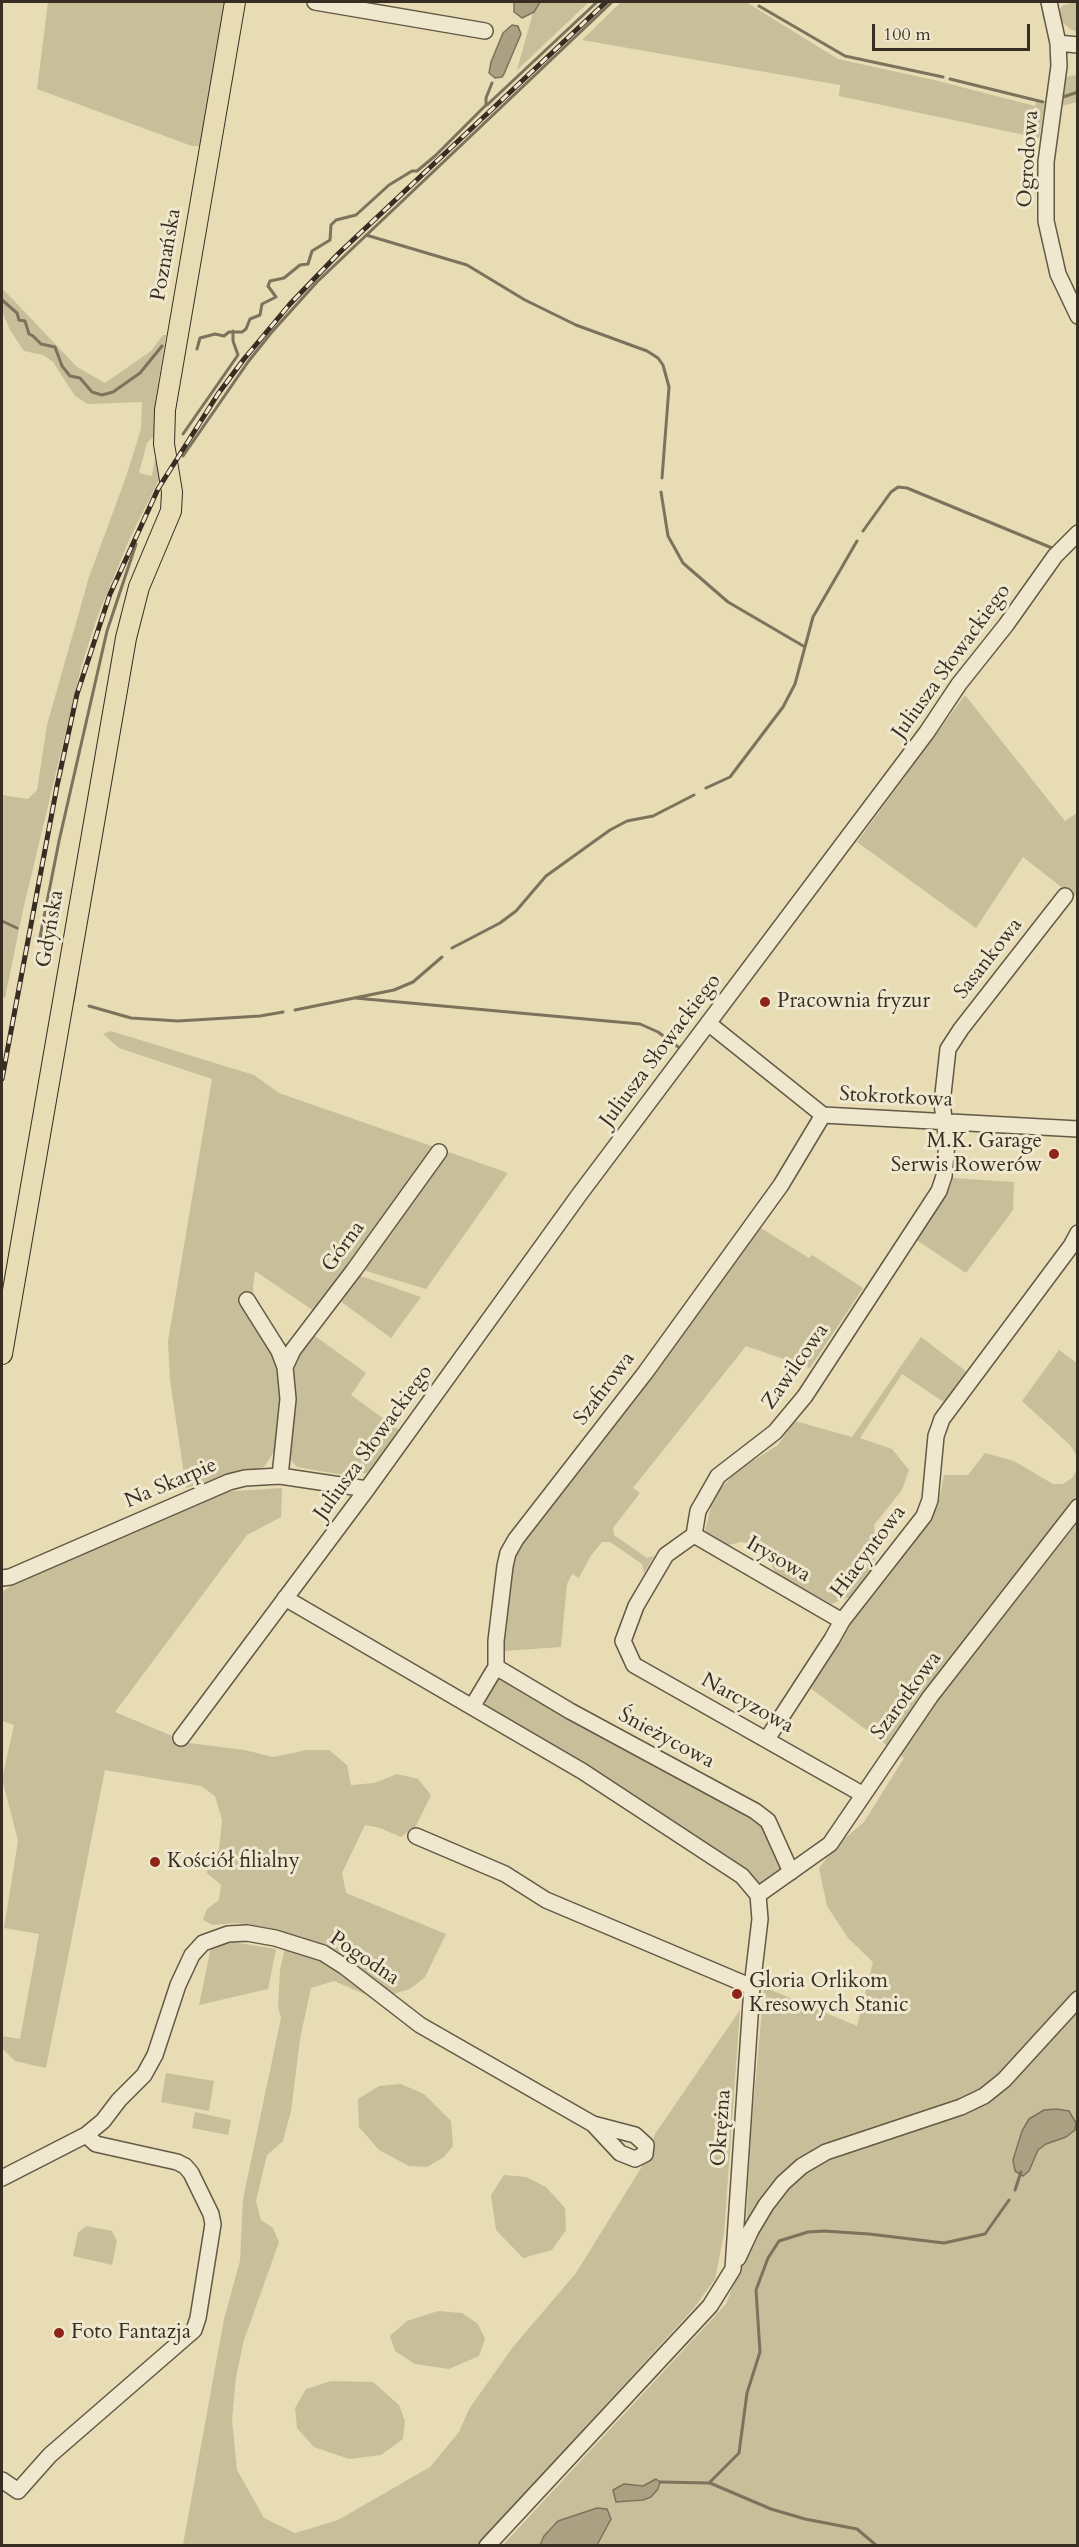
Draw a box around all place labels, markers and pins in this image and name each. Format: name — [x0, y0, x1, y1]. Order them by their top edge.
place label: Pracownia fryzur — [777, 989, 930, 1015]
marker: Pracownia fryzur — [758, 995, 772, 1009]
place label: M.K. Garage Serwis Rowerów — [891, 1129, 1042, 1179]
marker: M.K. Garage Serwis Rowerów — [1047, 1147, 1061, 1161]
place label: Kościół filialny — [167, 1849, 300, 1875]
marker: Kościół filialny — [148, 1855, 162, 1869]
place label: Gloria Orlikom Kresowych Stanic — [749, 1969, 909, 2019]
marker: Gloria Orlikom Kresowych Stanic — [730, 1987, 744, 2001]
place label: Foto Fantazja — [71, 2320, 191, 2346]
marker: Foto Fantazja — [52, 2326, 66, 2340]

